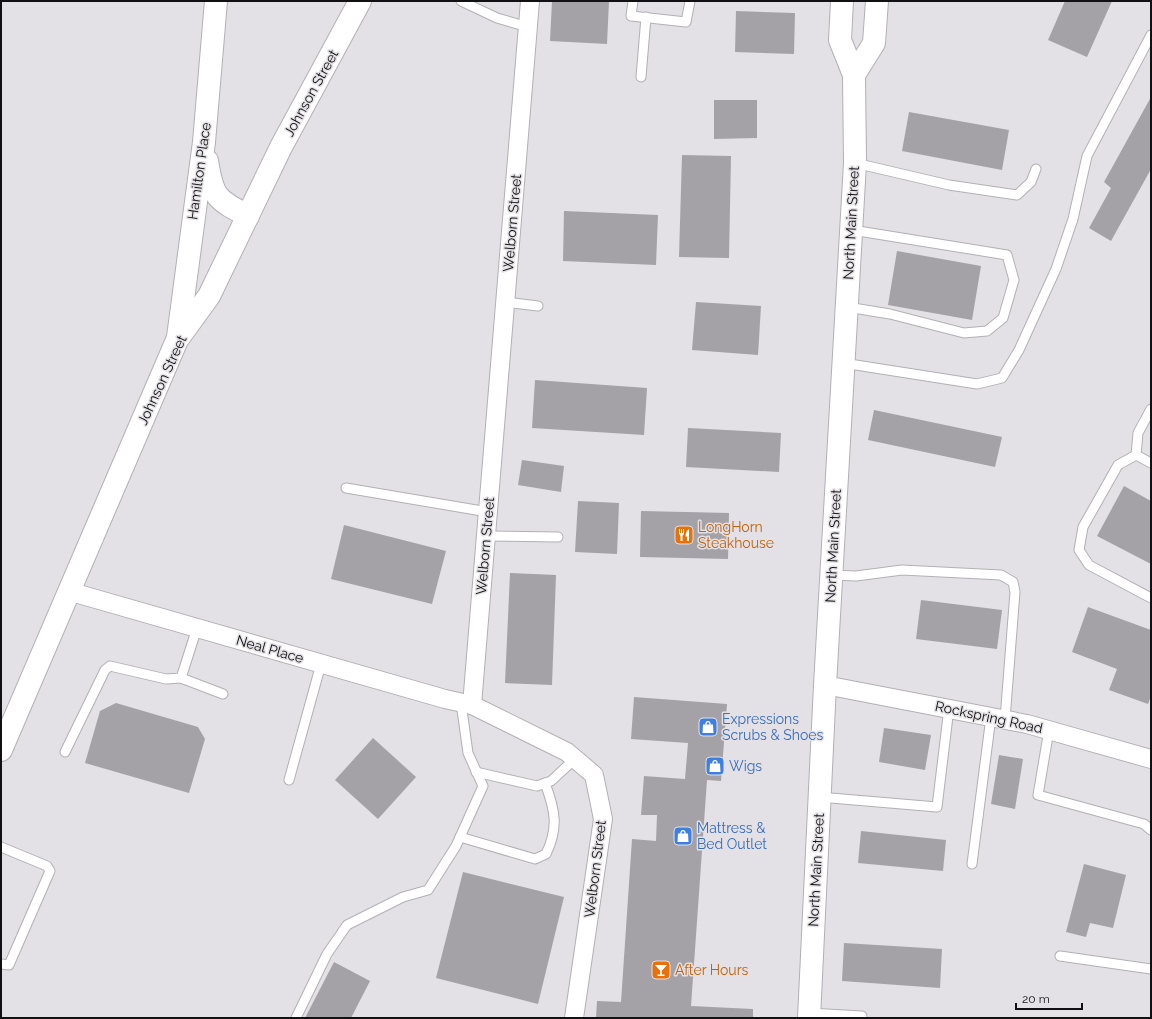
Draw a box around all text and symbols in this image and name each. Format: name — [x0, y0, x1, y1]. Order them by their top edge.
street label: Johnson Street — [281, 46, 342, 139]
street label: Hamilton Place — [184, 121, 214, 221]
street label: North Main Street — [840, 165, 862, 280]
street label: Welborn Street — [500, 173, 524, 273]
street label: Johnson Street — [134, 332, 190, 427]
street label: North Main Street — [822, 488, 844, 603]
street label: Welborn Street — [473, 496, 497, 596]
place label: LongHorn Steakhouse — [698, 519, 774, 551]
restaurant icon: LongHorn Steakhouse — [673, 524, 695, 546]
street label: Neal Place — [234, 632, 306, 666]
street label: Rockspring Road — [934, 698, 1044, 736]
place label: Expressions Scrubs & Shoes — [722, 711, 823, 743]
shop icon: Expressions Scrubs & Shoes — [697, 716, 719, 738]
shop icon: Wigs — [704, 755, 726, 777]
place label: Wigs — [729, 758, 762, 774]
street label: North Main Street — [805, 812, 827, 927]
street label: Welborn Street — [581, 819, 609, 919]
place label: Mattress & Bed Outlet — [697, 820, 767, 852]
shop icon: Mattress & Bed Outlet — [672, 825, 694, 847]
bar icon: After Hours — [650, 959, 672, 981]
place label: After Hours — [675, 962, 749, 978]
scale bar — [1016, 985, 1082, 1011]
text: 20 m — [1022, 992, 1050, 1006]

